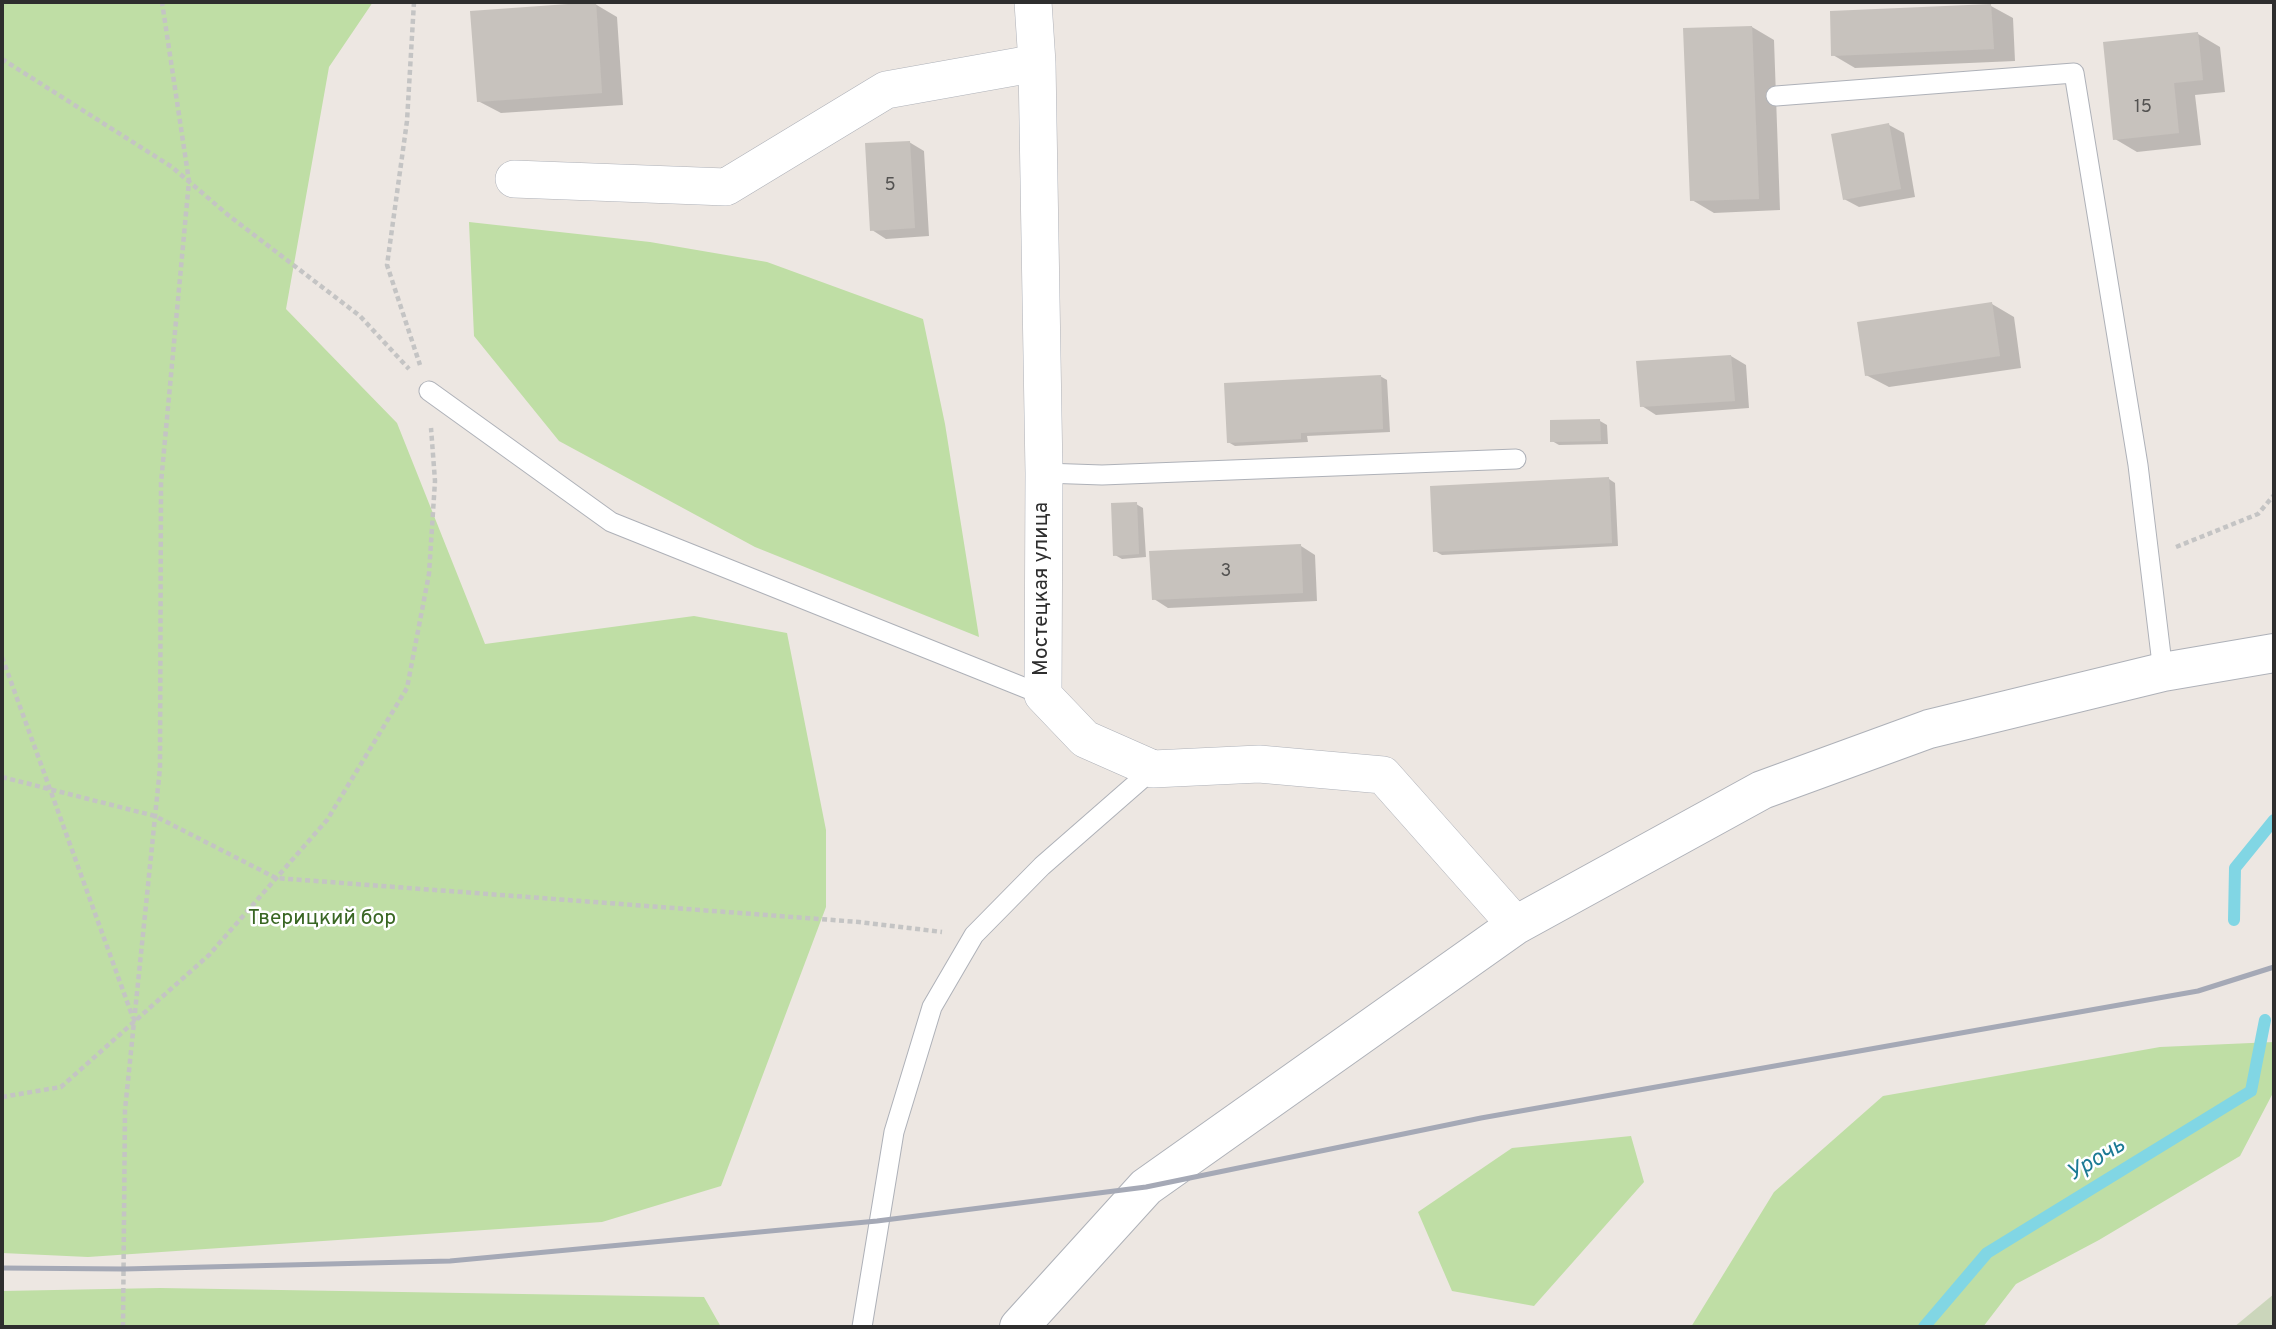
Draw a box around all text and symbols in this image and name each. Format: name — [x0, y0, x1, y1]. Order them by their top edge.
house number: 15 — [2134, 97, 2152, 119]
house number: 5 — [884, 175, 896, 197]
street label: Мостецкая улица — [1030, 502, 1056, 676]
house number: 3 — [1221, 561, 1231, 583]
park label: Тверицкий бор — [248, 907, 396, 933]
water label: Урочь — [2063, 1133, 2131, 1189]

